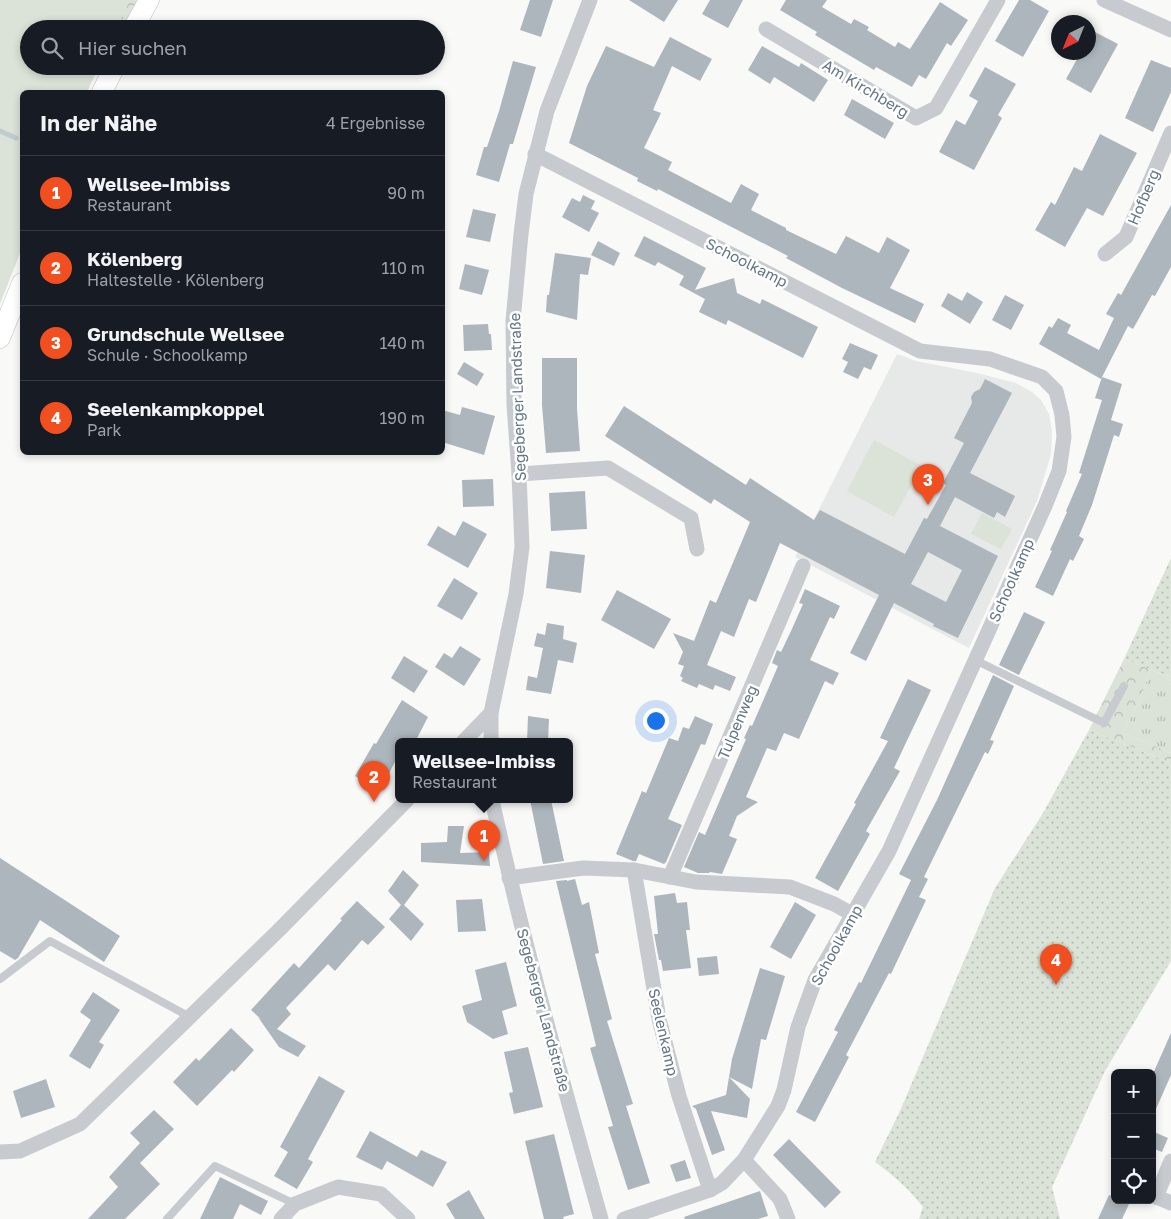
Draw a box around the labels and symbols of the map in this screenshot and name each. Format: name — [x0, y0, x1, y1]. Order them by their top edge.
north arrow — [1051, 15, 1096, 60]
street label: Am Kirchberg — [820, 55, 912, 121]
street label: Hofberg — [1123, 167, 1163, 227]
street label: Schoolkamp — [703, 234, 791, 290]
street label: Segeberger Landstraße — [505, 312, 529, 482]
pin: 3 — [912, 464, 944, 505]
street label: Schoolkamp — [985, 536, 1037, 624]
street label: Tulpenweg — [713, 682, 761, 762]
your location — [643, 708, 669, 734]
pin: 2 — [358, 761, 390, 802]
pin: 1 — [468, 820, 500, 861]
street label: Schoolkamp — [807, 902, 865, 988]
street label: Segeberger Landstraße — [513, 926, 575, 1094]
pin: 4 — [1040, 944, 1072, 985]
street label: Seelenkamp — [645, 987, 683, 1077]

